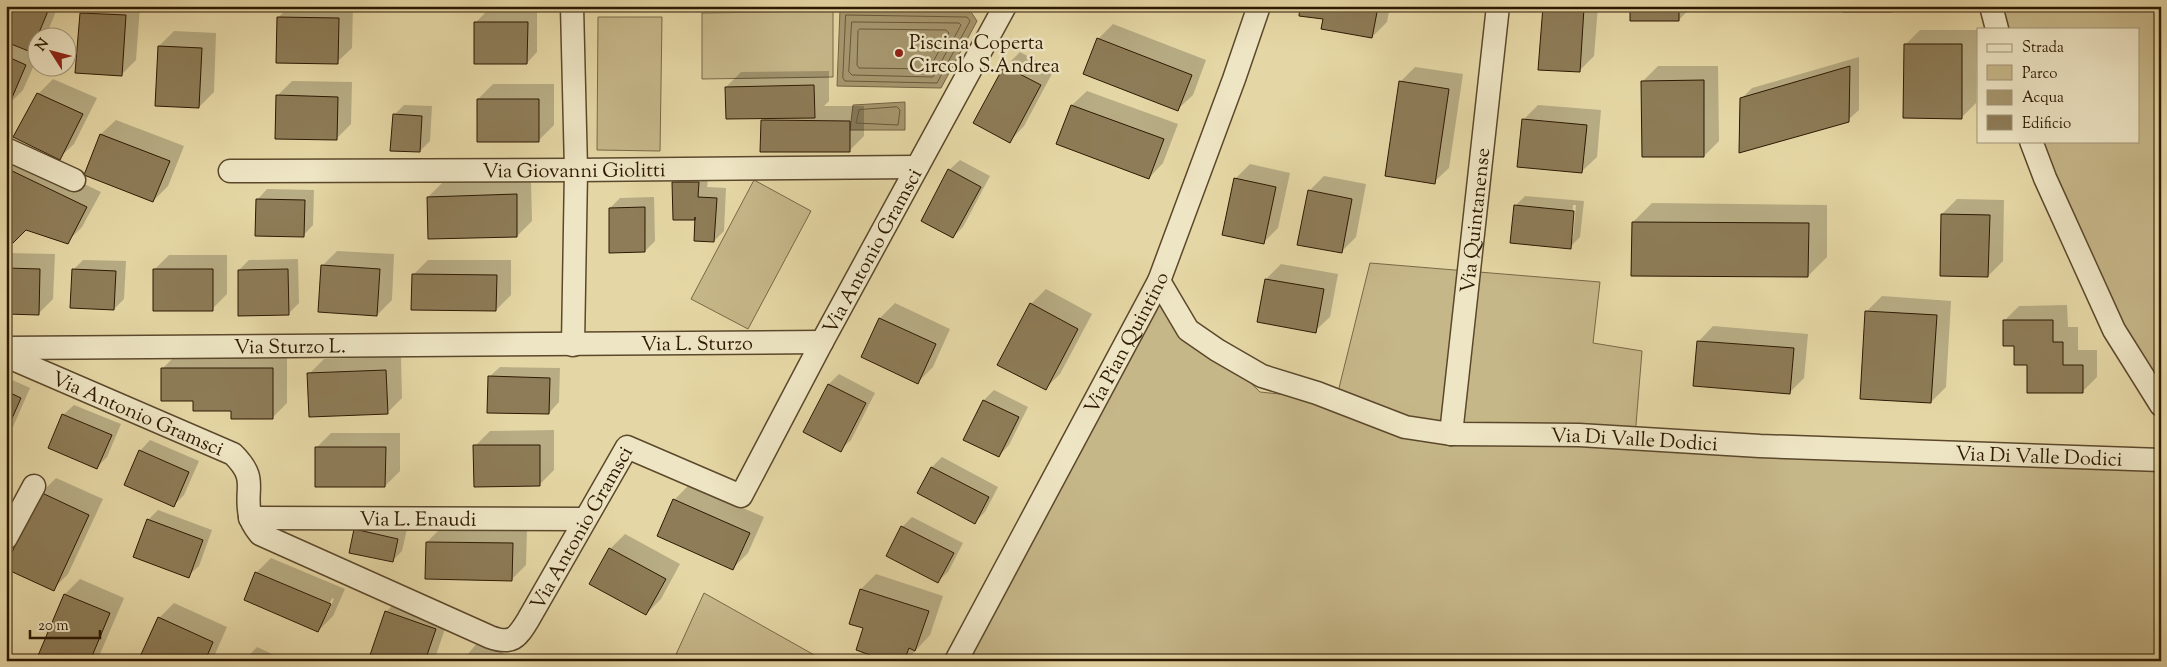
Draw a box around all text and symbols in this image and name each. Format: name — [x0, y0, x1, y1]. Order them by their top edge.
north arrow — [28, 28, 78, 78]
legend — [1977, 28, 2140, 142]
place label: Piscina Coperta Circolo S.Andrea — [909, 30, 1060, 82]
text: N — [32, 35, 54, 56]
text: Strada — [2022, 38, 2064, 59]
marker: Piscina Coperta Circolo S.Andrea — [893, 47, 905, 59]
text: Parco — [2022, 64, 2058, 85]
text: Acqua — [2022, 88, 2064, 109]
text: Edificio — [2022, 114, 2071, 135]
street label: Via Quintanense — [1455, 146, 1499, 295]
street label: Via Giovanni Giolitti — [482, 157, 666, 187]
street label: Via Antonio Gramsci — [817, 164, 931, 340]
street label: Via Pian Quintino — [1079, 269, 1178, 420]
street label: Via L. Sturzo — [641, 331, 753, 360]
street label: Via Sturzo L. — [234, 334, 346, 363]
street label: Via Antonio Gramsci — [47, 365, 228, 465]
street label: Via Di Valle Dodici — [1551, 423, 1719, 460]
street label: Via Antonio Gramsci — [525, 441, 642, 616]
street label: Via Di Valle Dodici — [1955, 441, 2123, 476]
street label: Via L. Enaudi — [359, 506, 477, 536]
scale bar — [30, 607, 100, 639]
text: 20 m — [38, 616, 69, 637]

